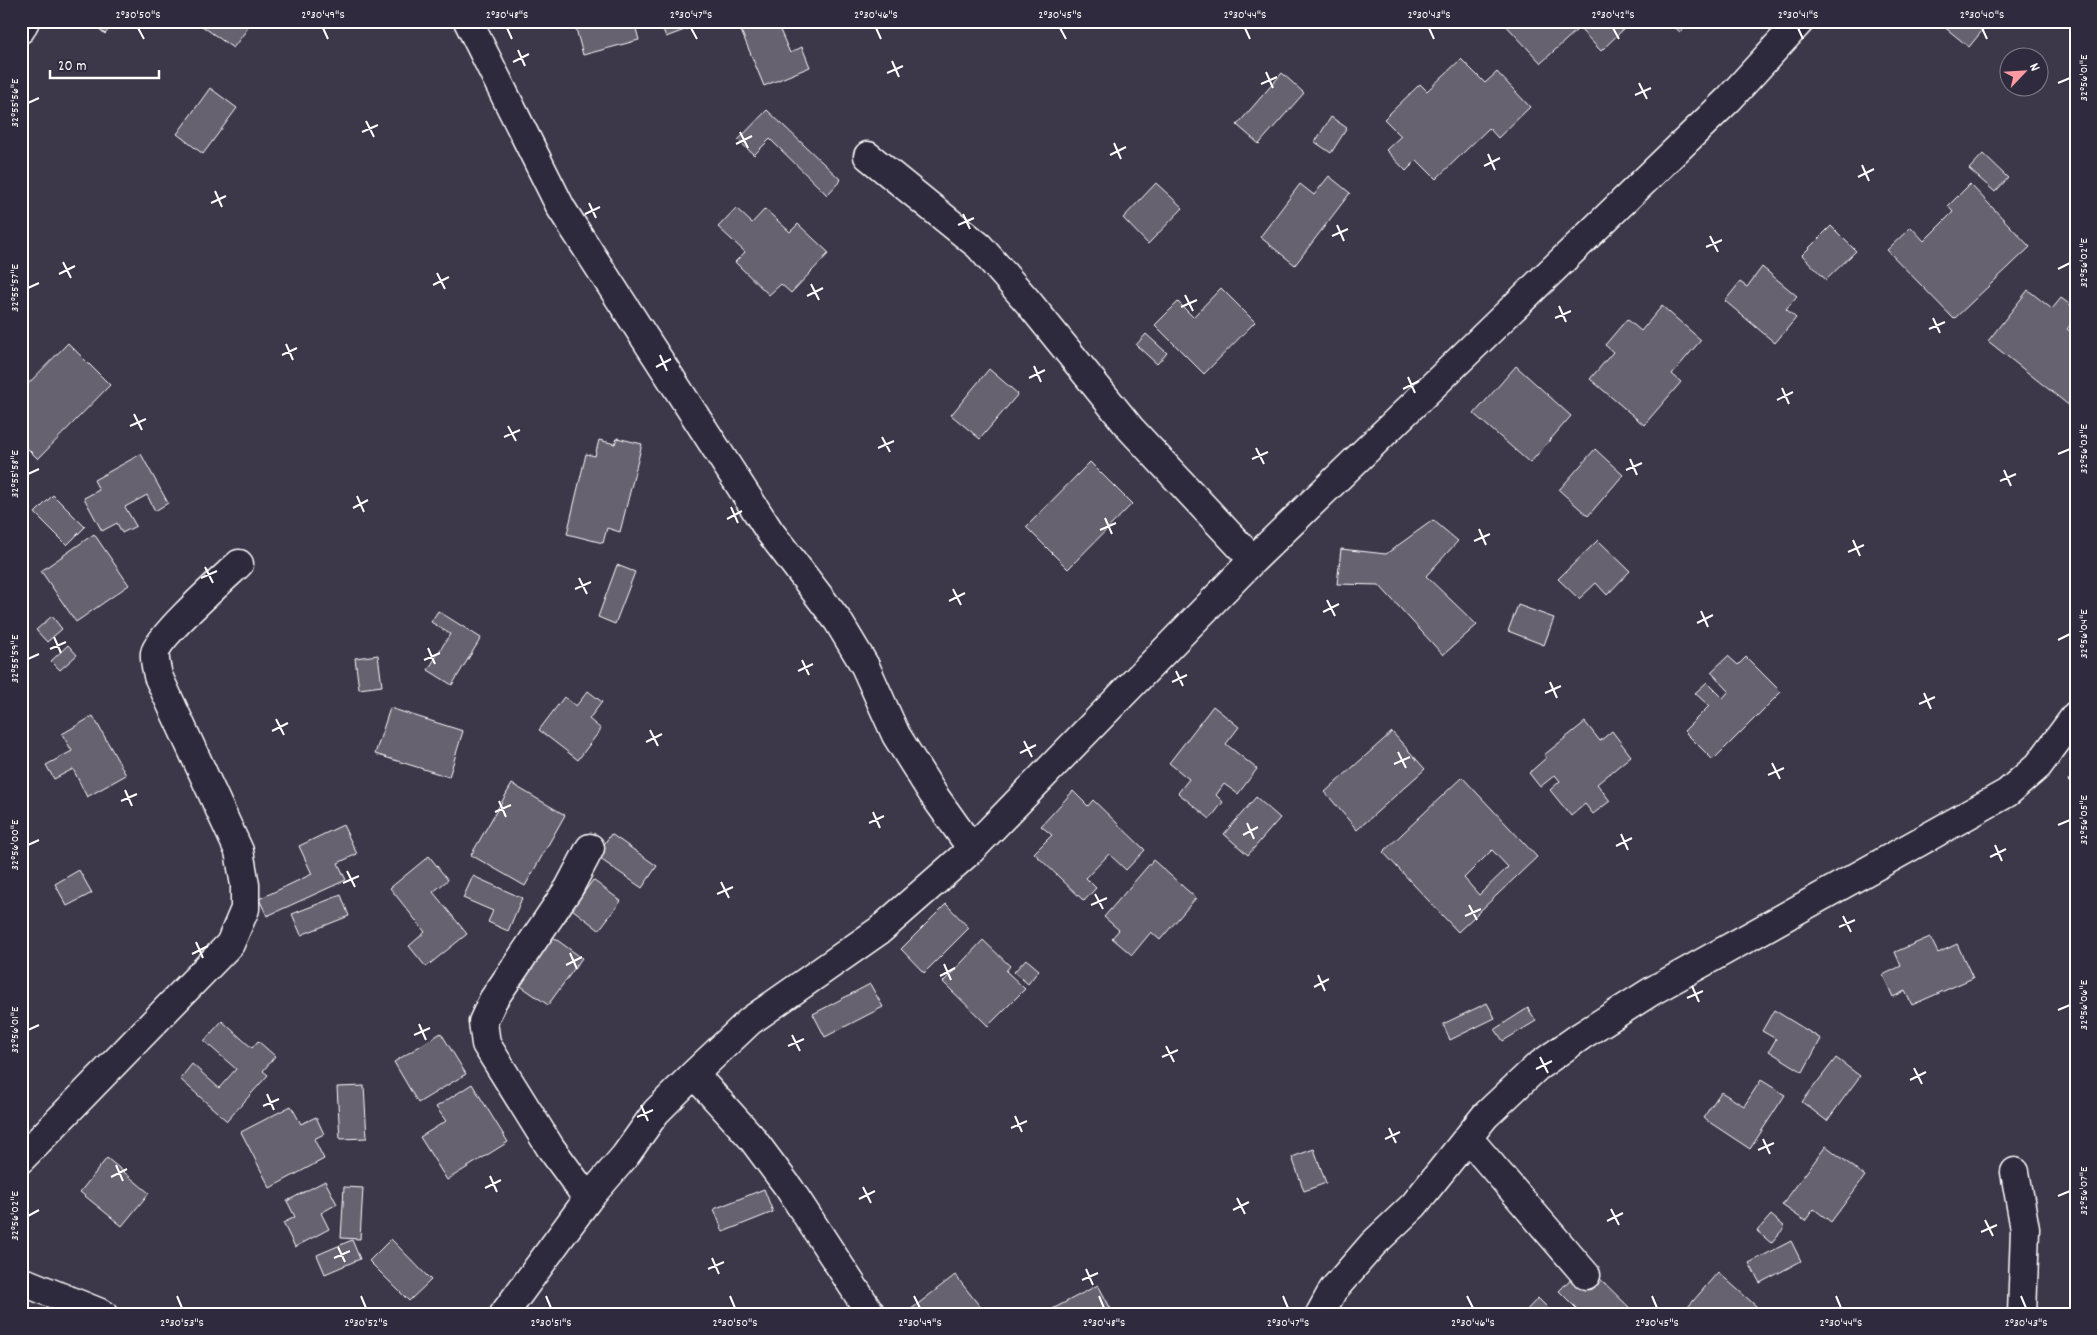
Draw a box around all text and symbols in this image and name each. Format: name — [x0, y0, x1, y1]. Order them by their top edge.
text: 2°30'50"S — [116, 7, 161, 24]
text: 2°30'49"S — [301, 7, 345, 24]
text: 2°30'48"S — [486, 7, 528, 24]
text: 2°30'47"S — [670, 7, 712, 24]
text: 2°30'46"S — [854, 7, 898, 24]
text: 2°30'45"S — [1038, 7, 1082, 24]
text: 2°30'44"S — [1224, 7, 1266, 24]
text: 2°30'43"S — [1407, 7, 1451, 24]
text: 2°30'42"S — [1591, 7, 1635, 24]
text: 2°30'41"S — [1778, 7, 1818, 24]
text: 2°30'40"S — [1960, 7, 2004, 24]
scale bar — [50, 48, 159, 80]
north arrow — [2000, 48, 2050, 98]
text: 32°56'01"E — [2076, 54, 2093, 102]
text: 20 m — [58, 56, 86, 78]
text: N — [2023, 60, 2045, 75]
text: 32°55'56"E — [7, 78, 24, 128]
text: 32°56'02"E — [2076, 238, 2093, 288]
text: 32°55'57"E — [7, 264, 24, 312]
text: 32°56'03"E — [2076, 424, 2093, 474]
text: 32°55'58"E — [7, 449, 24, 498]
text: 32°56'04"E — [2076, 609, 2093, 659]
text: 32°55'59"E — [7, 634, 24, 683]
text: 32°56'05"E — [2076, 794, 2093, 845]
text: 32°56'00"E — [7, 819, 24, 871]
text: 32°56'06"E — [2076, 979, 2093, 1030]
text: 32°56'01"E — [7, 1006, 24, 1054]
text: 32°56'07"E — [2076, 1166, 2093, 1216]
text: 32°56'02"E — [7, 1191, 24, 1241]
text: 2°30'53"S — [160, 1315, 204, 1332]
text: 2°30'52"S — [344, 1315, 388, 1332]
text: 2°30'51"S — [530, 1315, 572, 1332]
text: 2°30'50"S — [713, 1315, 758, 1332]
text: 2°30'49"S — [898, 1315, 942, 1332]
text: 2°30'48"S — [1083, 1315, 1125, 1332]
text: 2°30'47"S — [1267, 1315, 1309, 1332]
text: 2°30'46"S — [1451, 1315, 1495, 1332]
text: 2°30'45"S — [1635, 1315, 1679, 1332]
text: 2°30'44"S — [1820, 1315, 1862, 1332]
text: 2°30'43"S — [2004, 1315, 2048, 1332]

